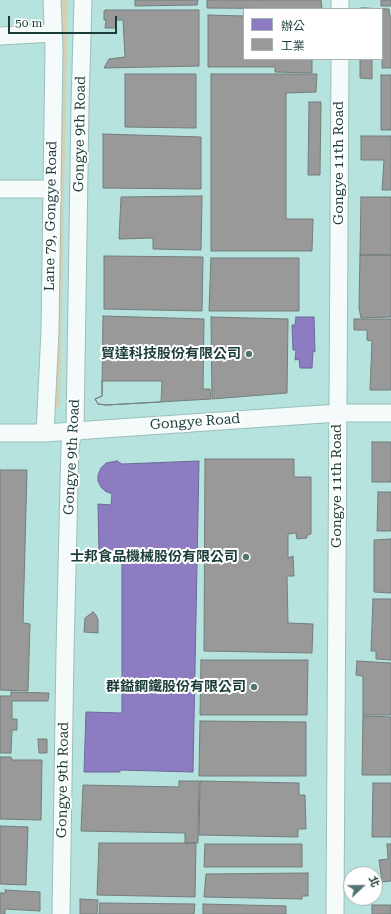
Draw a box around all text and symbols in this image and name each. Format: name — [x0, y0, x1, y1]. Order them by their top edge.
scale bar — [10, 8, 119, 34]
legend — [243, 8, 383, 60]
text: 50 m — [15, 16, 42, 30]
text: 辦公 — [281, 19, 305, 33]
text: 工業 — [281, 39, 305, 53]
street label: Gongye 9th Road — [71, 76, 89, 192]
street label: Gongye 11th Road — [331, 101, 347, 225]
street label: Lane 79, Gongye Road — [41, 141, 61, 291]
place label: 貿達科技股份有限公司 — [101, 346, 241, 362]
marker: 貿達科技股份有限公司 — [244, 349, 254, 359]
street label: Gongye 9th Road — [61, 399, 83, 515]
street label: Gongye Road — [149, 410, 241, 434]
street label: Gongye 11th Road — [329, 424, 345, 548]
place label: 士邦食品機械股份有限公司 — [70, 549, 238, 565]
marker: 士邦食品機械股份有限公司 — [241, 552, 251, 562]
place label: 群鎰鋼鐵股份有限公司 — [106, 679, 246, 695]
marker: 群鎰鋼鐵股份有限公司 — [249, 682, 259, 692]
street label: Gongye 9th Road — [54, 722, 72, 838]
north arrow — [343, 866, 383, 906]
text: 北 — [366, 874, 382, 889]

